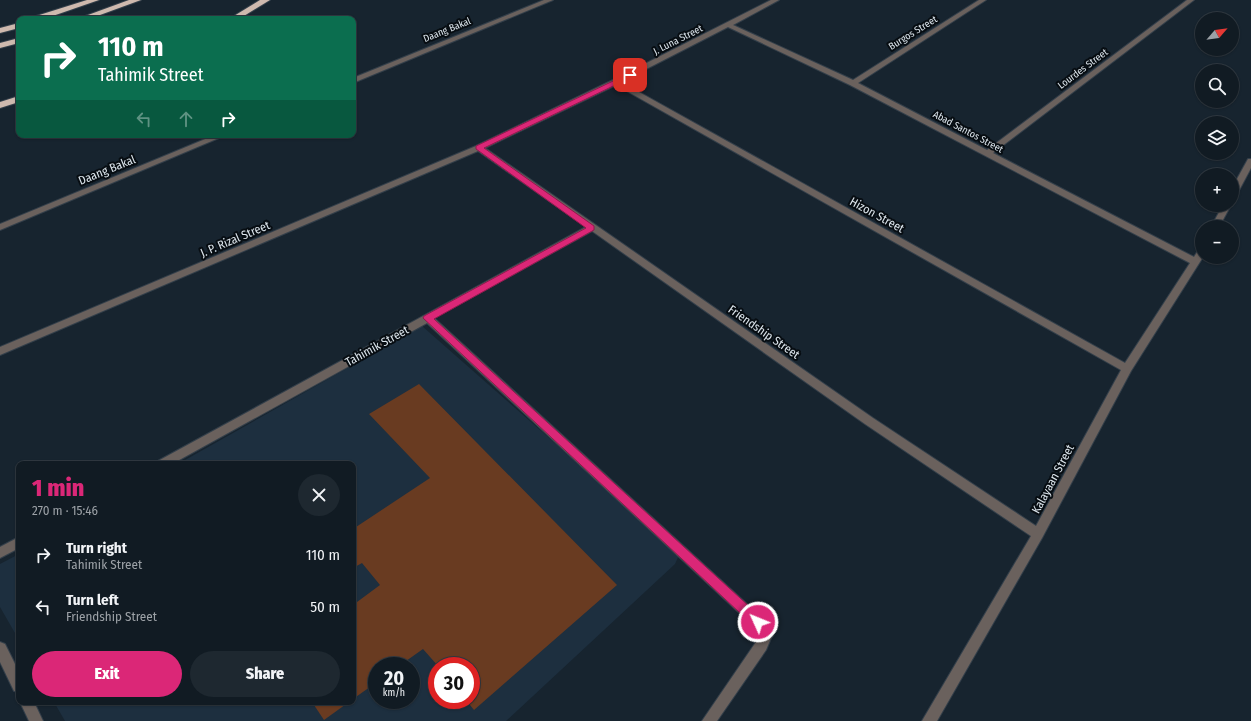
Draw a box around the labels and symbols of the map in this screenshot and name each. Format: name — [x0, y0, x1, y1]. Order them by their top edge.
north arrow — [1195, 12, 1239, 56]
street label: Burgos Street — [886, 13, 940, 53]
street label: Daang Bakal — [422, 15, 473, 45]
street label: J. Luna Street — [651, 22, 705, 58]
street label: Lourdes Street — [1056, 46, 1111, 92]
pin — [613, 58, 647, 92]
street label: Abad Santos Street — [931, 108, 1006, 156]
street label: Daang Bakal — [77, 152, 137, 188]
street label: Hizon Street — [847, 194, 907, 236]
street label: J. P. Rizal Street — [198, 218, 272, 260]
street label: Friendship Street — [726, 302, 802, 362]
street label: Tahimik Street — [343, 323, 411, 369]
street label: Kalayaan Street — [1029, 442, 1077, 516]
position arrow — [737, 601, 779, 643]
speed limit sign: 30 — [428, 657, 480, 709]

